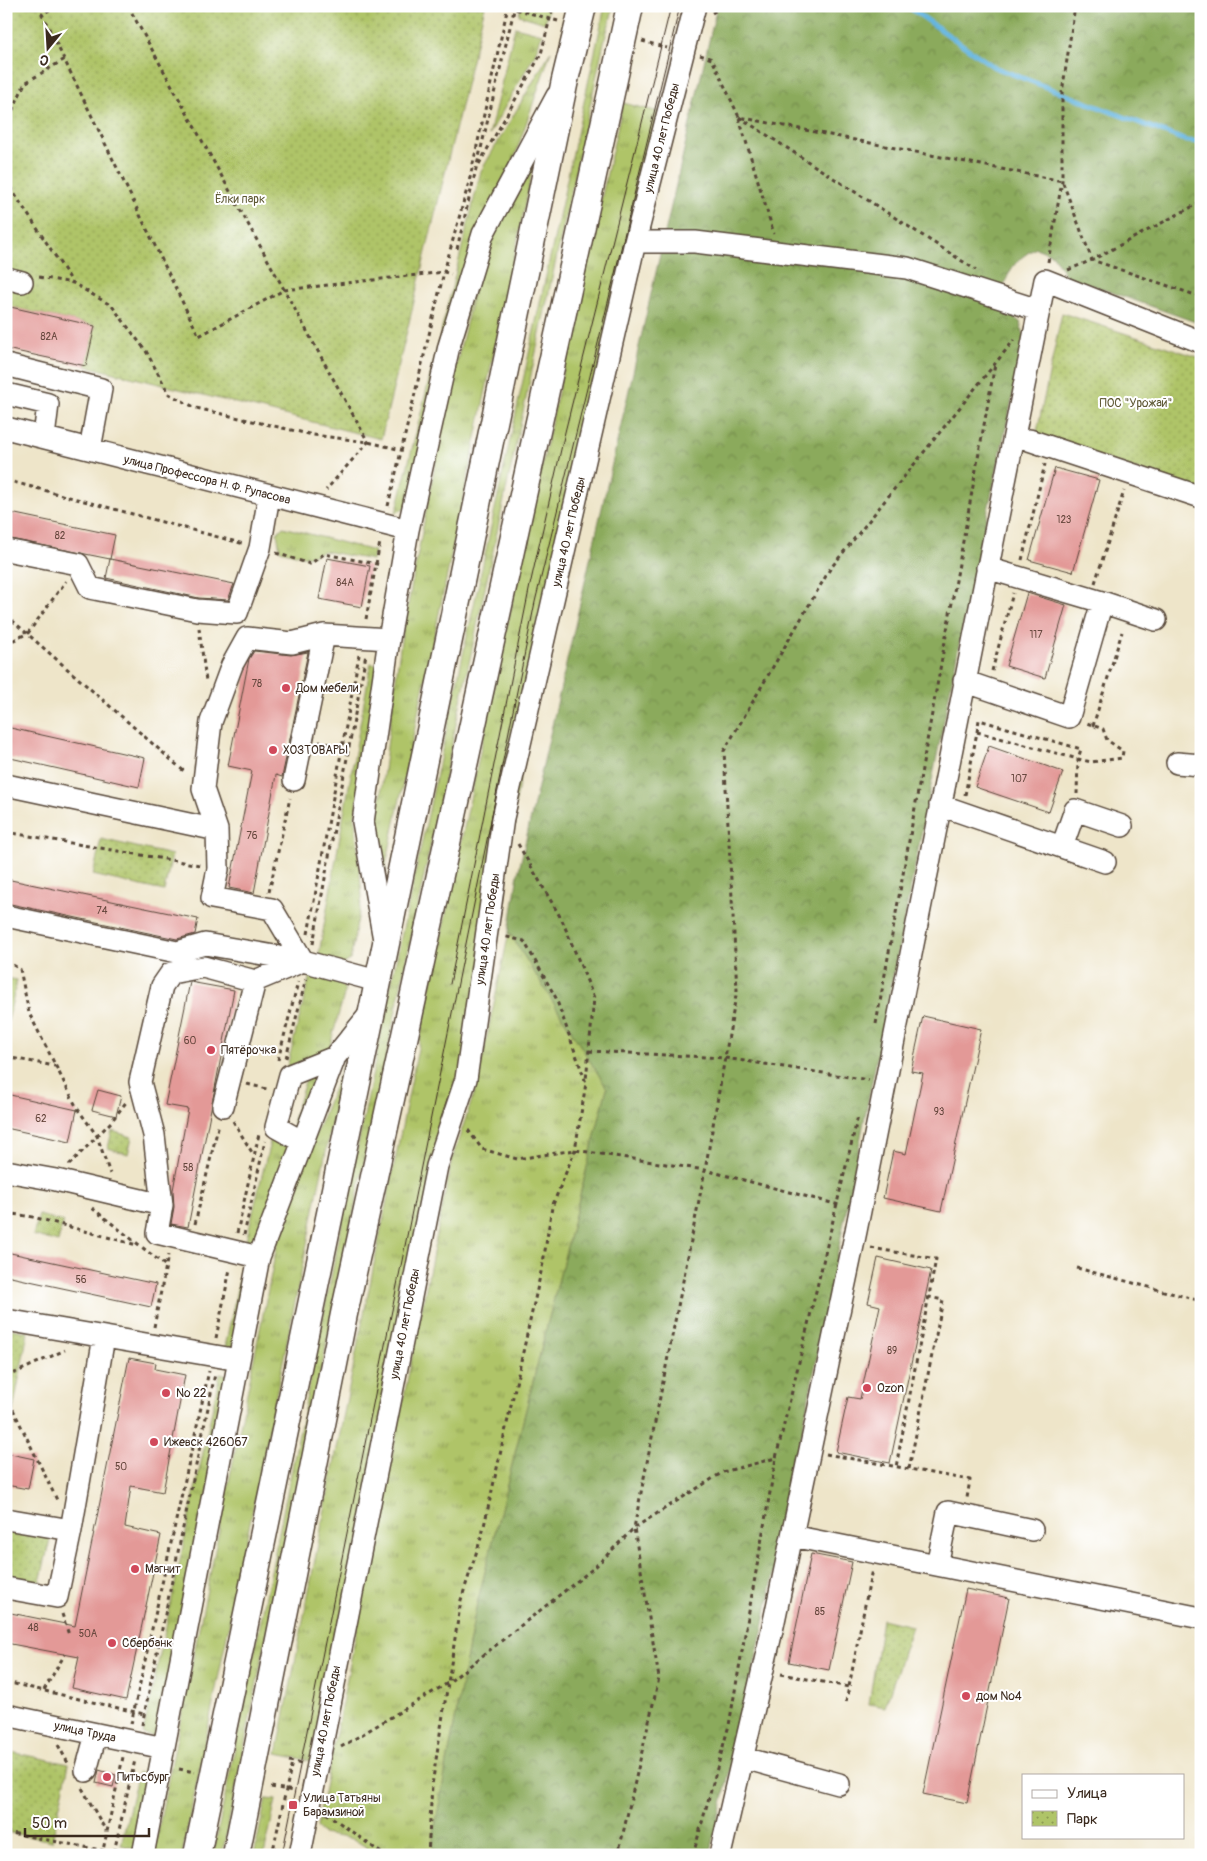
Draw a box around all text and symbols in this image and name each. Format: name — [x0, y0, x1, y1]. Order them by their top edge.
north arrow — [22, 22, 72, 72]
text: С — [37, 50, 51, 69]
street label: улица 40 лет Победы — [641, 81, 683, 195]
park label: Ёлки парк — [215, 191, 265, 207]
house number: 82А — [40, 331, 58, 343]
park label: ПОС "Урожай" — [1100, 396, 1172, 411]
street label: улица Профессора Н. Ф. Рупасова — [121, 452, 292, 508]
street label: улица 40 лет Победы — [549, 475, 589, 589]
house number: 123 — [1057, 514, 1072, 526]
house number: 82 — [55, 530, 66, 542]
house number: 84А — [336, 577, 354, 589]
house number: 117 — [1029, 629, 1043, 641]
house number: 78 — [252, 678, 262, 690]
place label: Дом мебели — [295, 681, 359, 696]
marker: Дом мебели — [280, 682, 292, 694]
place label: ХОЗТОВАРЫ — [283, 743, 348, 758]
marker: ХОЗТОВАРЫ — [267, 744, 279, 756]
house number: 107 — [1011, 773, 1028, 785]
house number: 76 — [246, 830, 258, 842]
street label: улица 40 лет Победы — [473, 872, 503, 987]
house number: 74 — [96, 905, 108, 917]
house number: 60 — [184, 1035, 196, 1047]
place label: Пятёрочка — [221, 1043, 277, 1058]
marker: Пятёрочка — [205, 1044, 217, 1056]
house number: 93 — [934, 1106, 945, 1118]
house number: 62 — [35, 1113, 47, 1125]
house number: 58 — [183, 1162, 193, 1174]
street label: улица 40 лет Победы — [387, 1267, 423, 1382]
house number: 56 — [75, 1274, 87, 1286]
house number: 89 — [887, 1345, 897, 1357]
place label: Ozon — [877, 1381, 904, 1396]
marker: Ozon — [861, 1382, 873, 1394]
place label: № 22 — [176, 1386, 207, 1401]
marker: № 22 — [160, 1387, 172, 1399]
place label: Ижевск 426067 — [164, 1435, 248, 1450]
marker: Ижевск 426067 — [148, 1436, 160, 1448]
house number: 50 — [115, 1461, 127, 1473]
place label: Магнит — [145, 1562, 181, 1577]
marker: Магнит — [129, 1563, 141, 1575]
house number: 85 — [815, 1606, 825, 1618]
house number: 48 — [28, 1622, 38, 1634]
house number: 50А — [79, 1628, 98, 1640]
place label: Сбербанк — [122, 1636, 173, 1651]
marker: Сбербанк — [106, 1637, 118, 1649]
street label: улица 40 лет Победы — [308, 1664, 344, 1779]
place label: дом №4 — [976, 1689, 1022, 1704]
marker: дом №4 — [960, 1690, 972, 1702]
street label: улица Труда — [52, 1718, 118, 1746]
place label: Питьсбург — [117, 1770, 169, 1785]
marker: Питьсбург — [101, 1771, 113, 1783]
legend — [1022, 1774, 1184, 1838]
text: Улица — [1067, 1784, 1107, 1803]
place label: Улица Татьяны Барамзиной — [303, 1791, 381, 1820]
marker: Улица Татьяны Барамзиной — [287, 1799, 299, 1811]
scale bar — [25, 1806, 149, 1838]
text: Парк — [1067, 1810, 1098, 1829]
text: 50 m — [32, 1814, 67, 1833]

